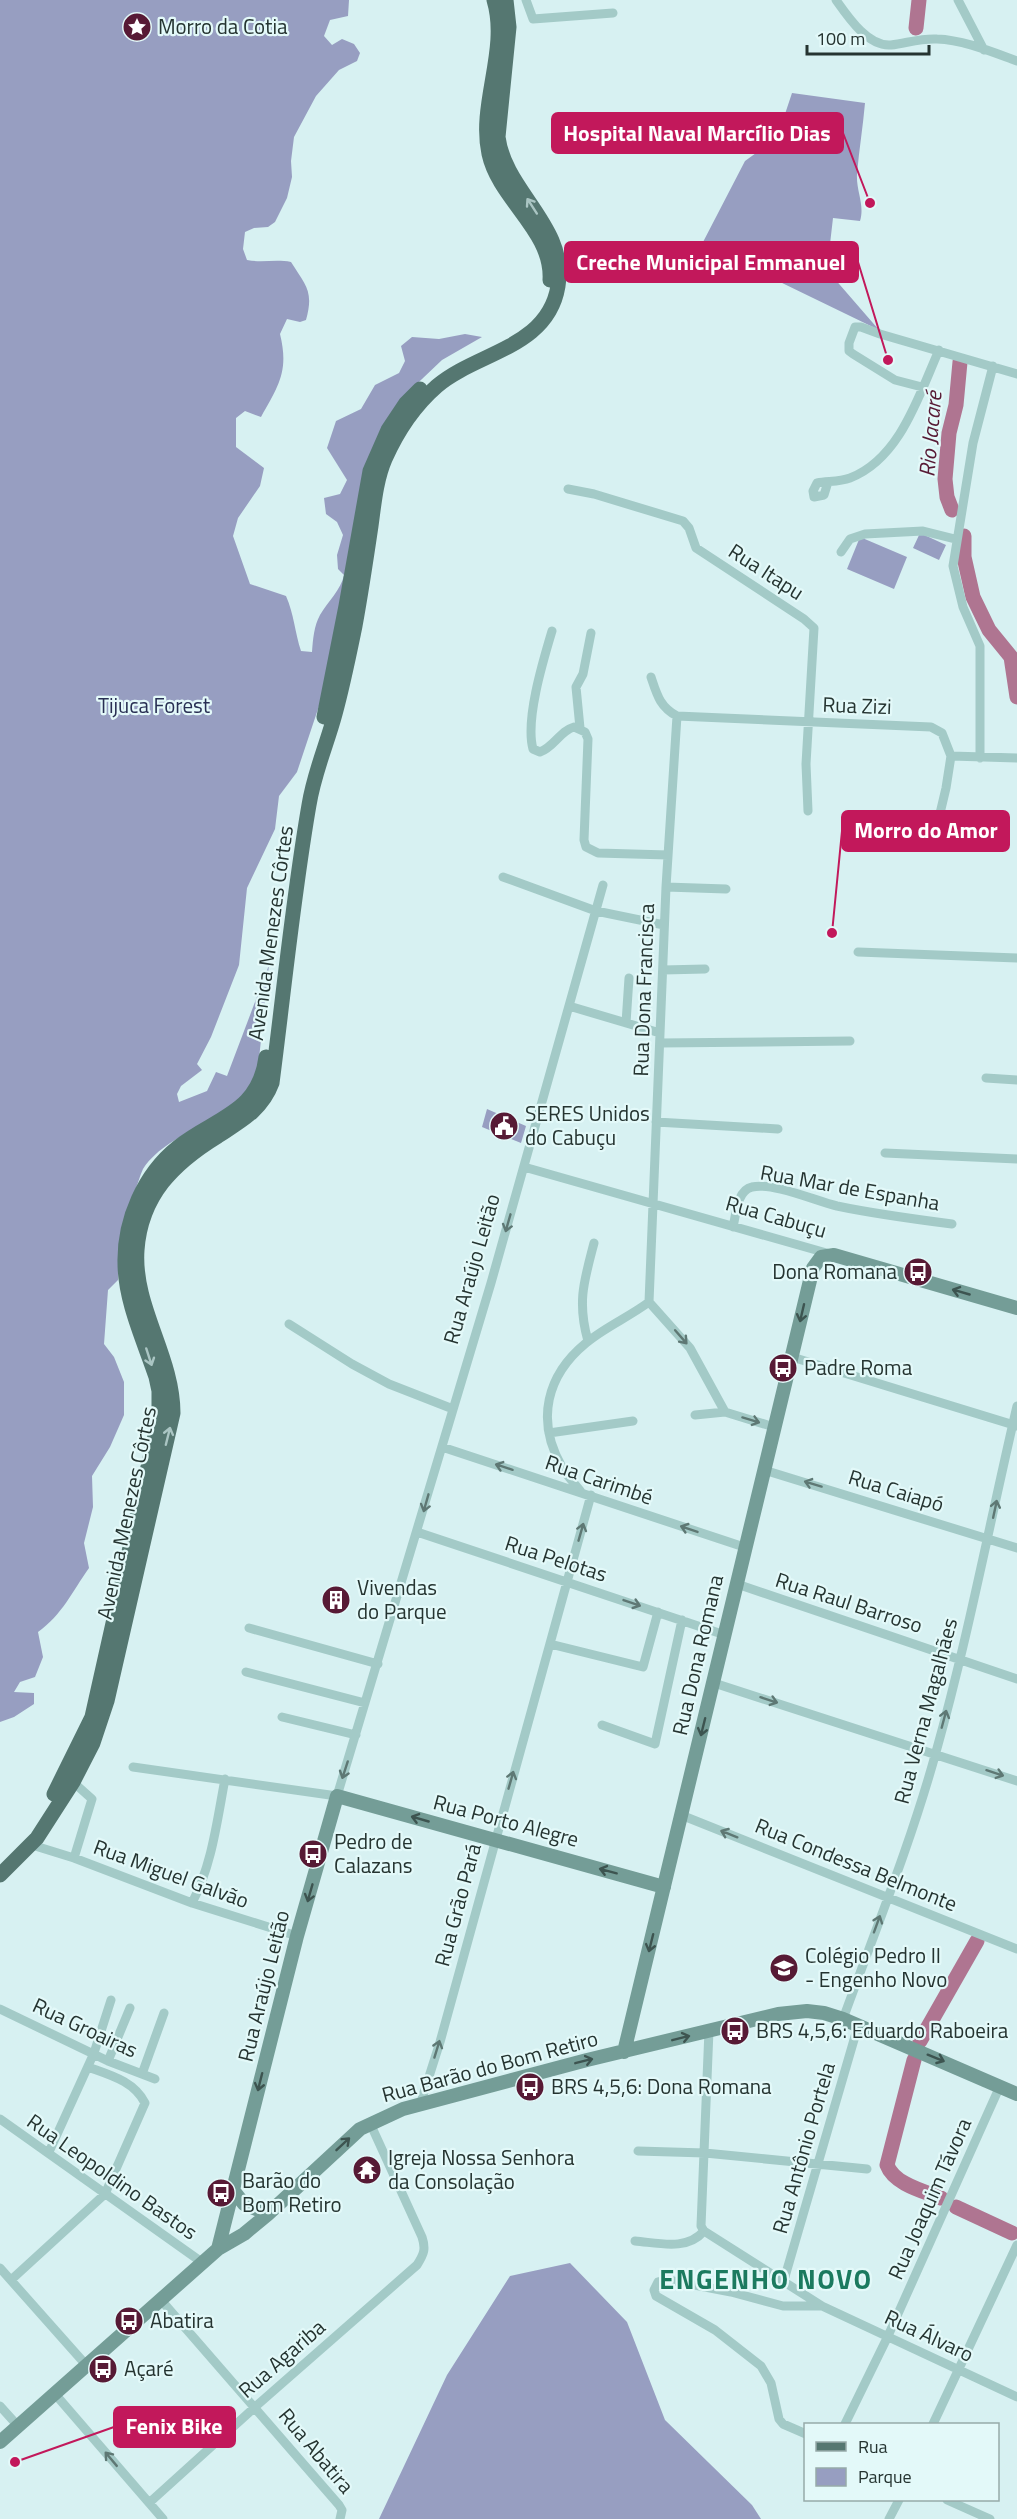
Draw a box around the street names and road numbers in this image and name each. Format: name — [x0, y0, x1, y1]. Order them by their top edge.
street label: Rua Itapu — [722, 535, 811, 608]
street label: Rua Zizi — [822, 688, 892, 722]
street label: Avenida Menezes Côrtes — [239, 823, 301, 1042]
street label: Rua Dona Francisca — [624, 902, 662, 1077]
street label: Rua Mar de Espanha — [758, 1155, 943, 1219]
street label: Rua Cabuçu — [722, 1186, 830, 1246]
street label: Rua Araújo Leitão — [434, 1190, 508, 1348]
street label: Avenida Menezes Côrtes — [88, 1404, 164, 1622]
street label: Rua Carimbé — [541, 1446, 658, 1512]
street label: Rua Caiapó — [845, 1460, 948, 1520]
street label: Rua Pelotas — [501, 1527, 611, 1590]
street label: Rua Raul Barroso — [772, 1563, 927, 1641]
street label: Rua Dona Romana — [663, 1571, 731, 1738]
street label: Rua Verna Magalhães — [885, 1614, 965, 1807]
street label: Rua Porto Alegre — [430, 1785, 583, 1855]
street label: Rua Condessa Belmonte — [751, 1809, 962, 1919]
street label: Rua Miguel Galvão — [89, 1830, 254, 1916]
street label: Rua Grão Pará — [425, 1839, 489, 1970]
street label: Rua Araújo Leitão — [229, 1907, 297, 2065]
street label: Rua Groairas — [27, 1989, 143, 2065]
street label: Rua Barão do Bom Retiro — [378, 2022, 601, 2110]
street label: Rua Antônio Portela — [763, 2058, 843, 2237]
street label: Rua Leopoldino Bastos — [21, 2105, 204, 2247]
street label: Rua Joaquim Távora — [879, 2112, 979, 2285]
street label: Rua Álvaro — [880, 2300, 979, 2370]
street label: Rua Agariba — [231, 2311, 332, 2405]
street label: Rua Abatira — [271, 2401, 362, 2500]

